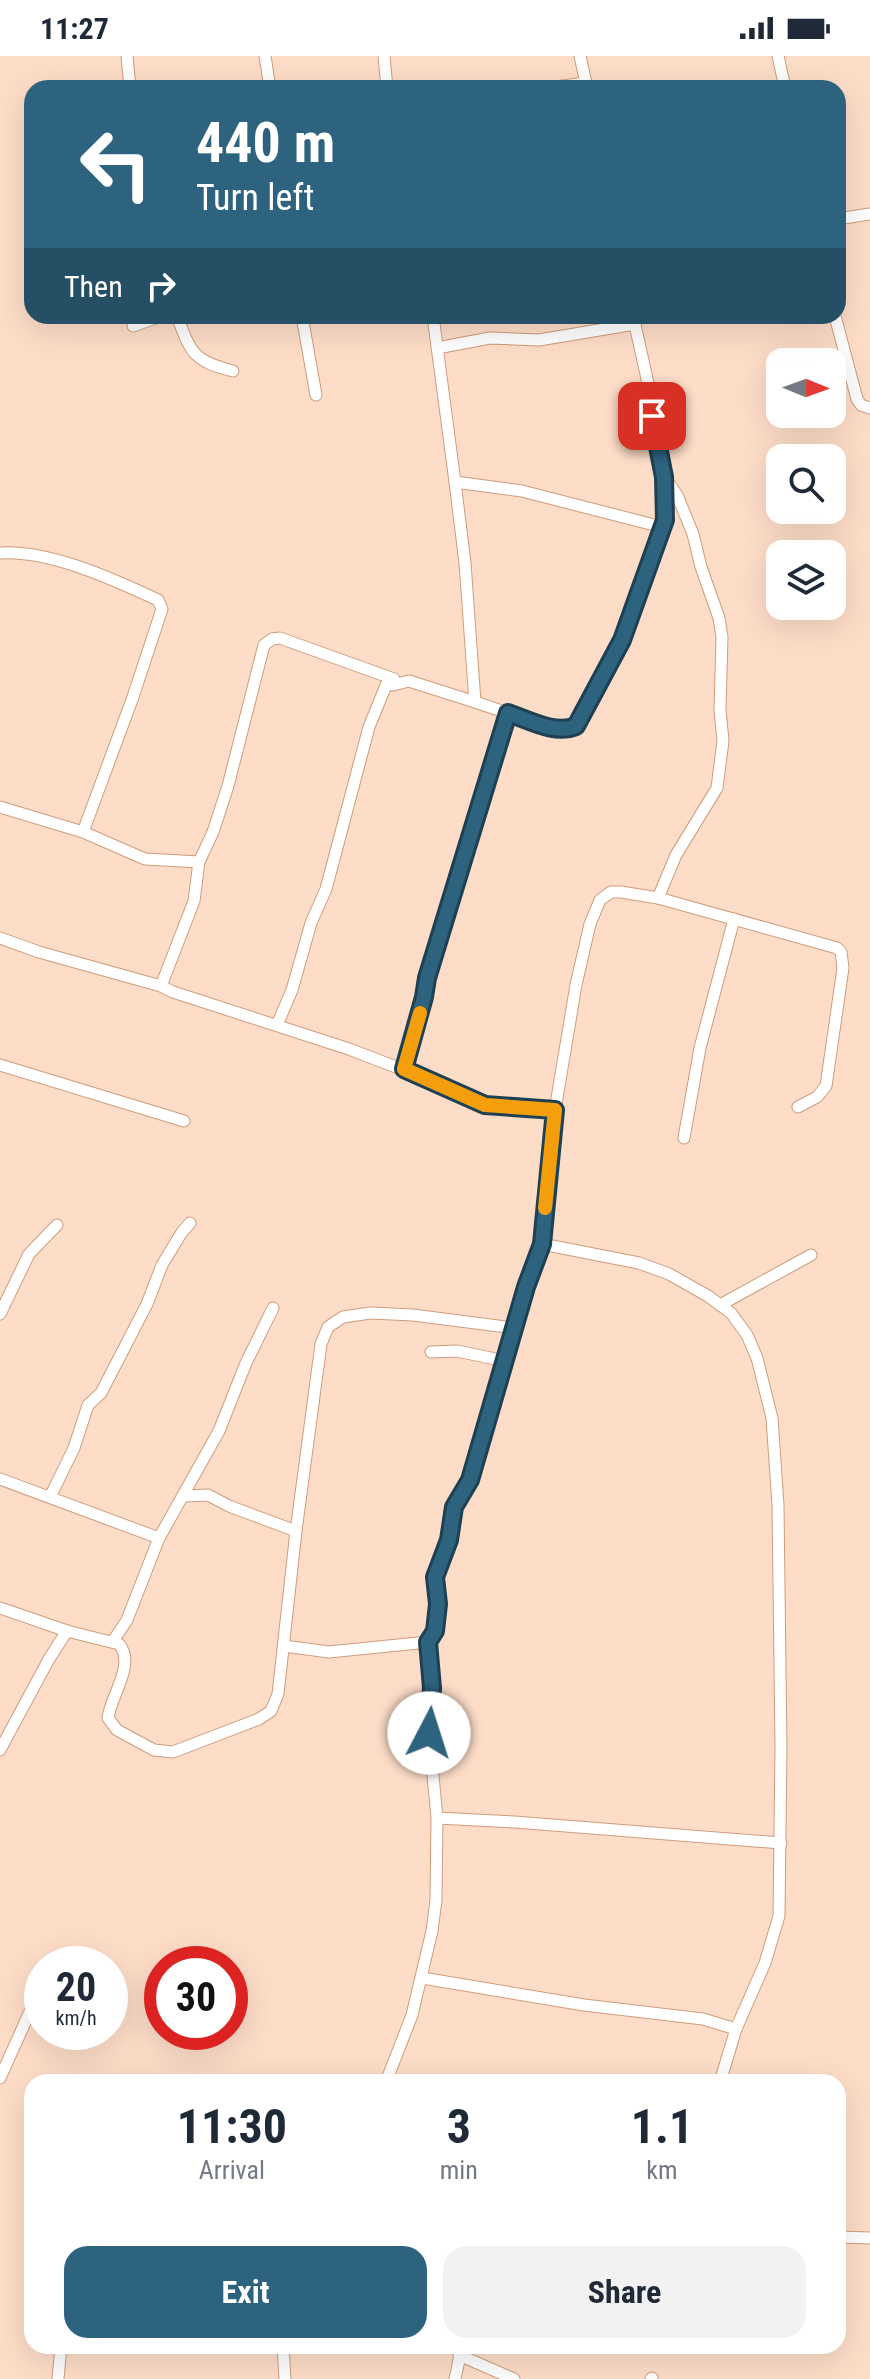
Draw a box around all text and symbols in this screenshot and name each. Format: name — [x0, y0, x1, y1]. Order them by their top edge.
text: 11:27 — [40, 11, 109, 46]
text: 440 m — [196, 110, 335, 176]
icon: left — [64, 112, 168, 216]
text: Turn left — [196, 177, 314, 219]
icon: right — [139, 264, 183, 308]
text: Then — [64, 269, 123, 304]
north arrow — [766, 348, 846, 428]
map controls — [766, 348, 846, 620]
pin — [618, 382, 686, 450]
icon: arrive — [630, 394, 674, 438]
button: search — [766, 444, 846, 524]
button: layers — [766, 540, 846, 620]
position arrow — [387, 1691, 471, 1775]
speed limit sign: 30 — [144, 1946, 248, 2050]
text: 20 — [56, 1964, 96, 2011]
text: km/h — [55, 2006, 97, 2030]
text: 11:30 — [177, 2098, 287, 2155]
text: 3 — [447, 2098, 471, 2155]
text: 1.1 — [631, 2098, 693, 2155]
text: Arrival — [199, 2155, 265, 2185]
text: min — [440, 2155, 478, 2185]
text: km — [646, 2155, 678, 2185]
button: Exit — [64, 2246, 427, 2338]
button: Share — [443, 2246, 806, 2338]

